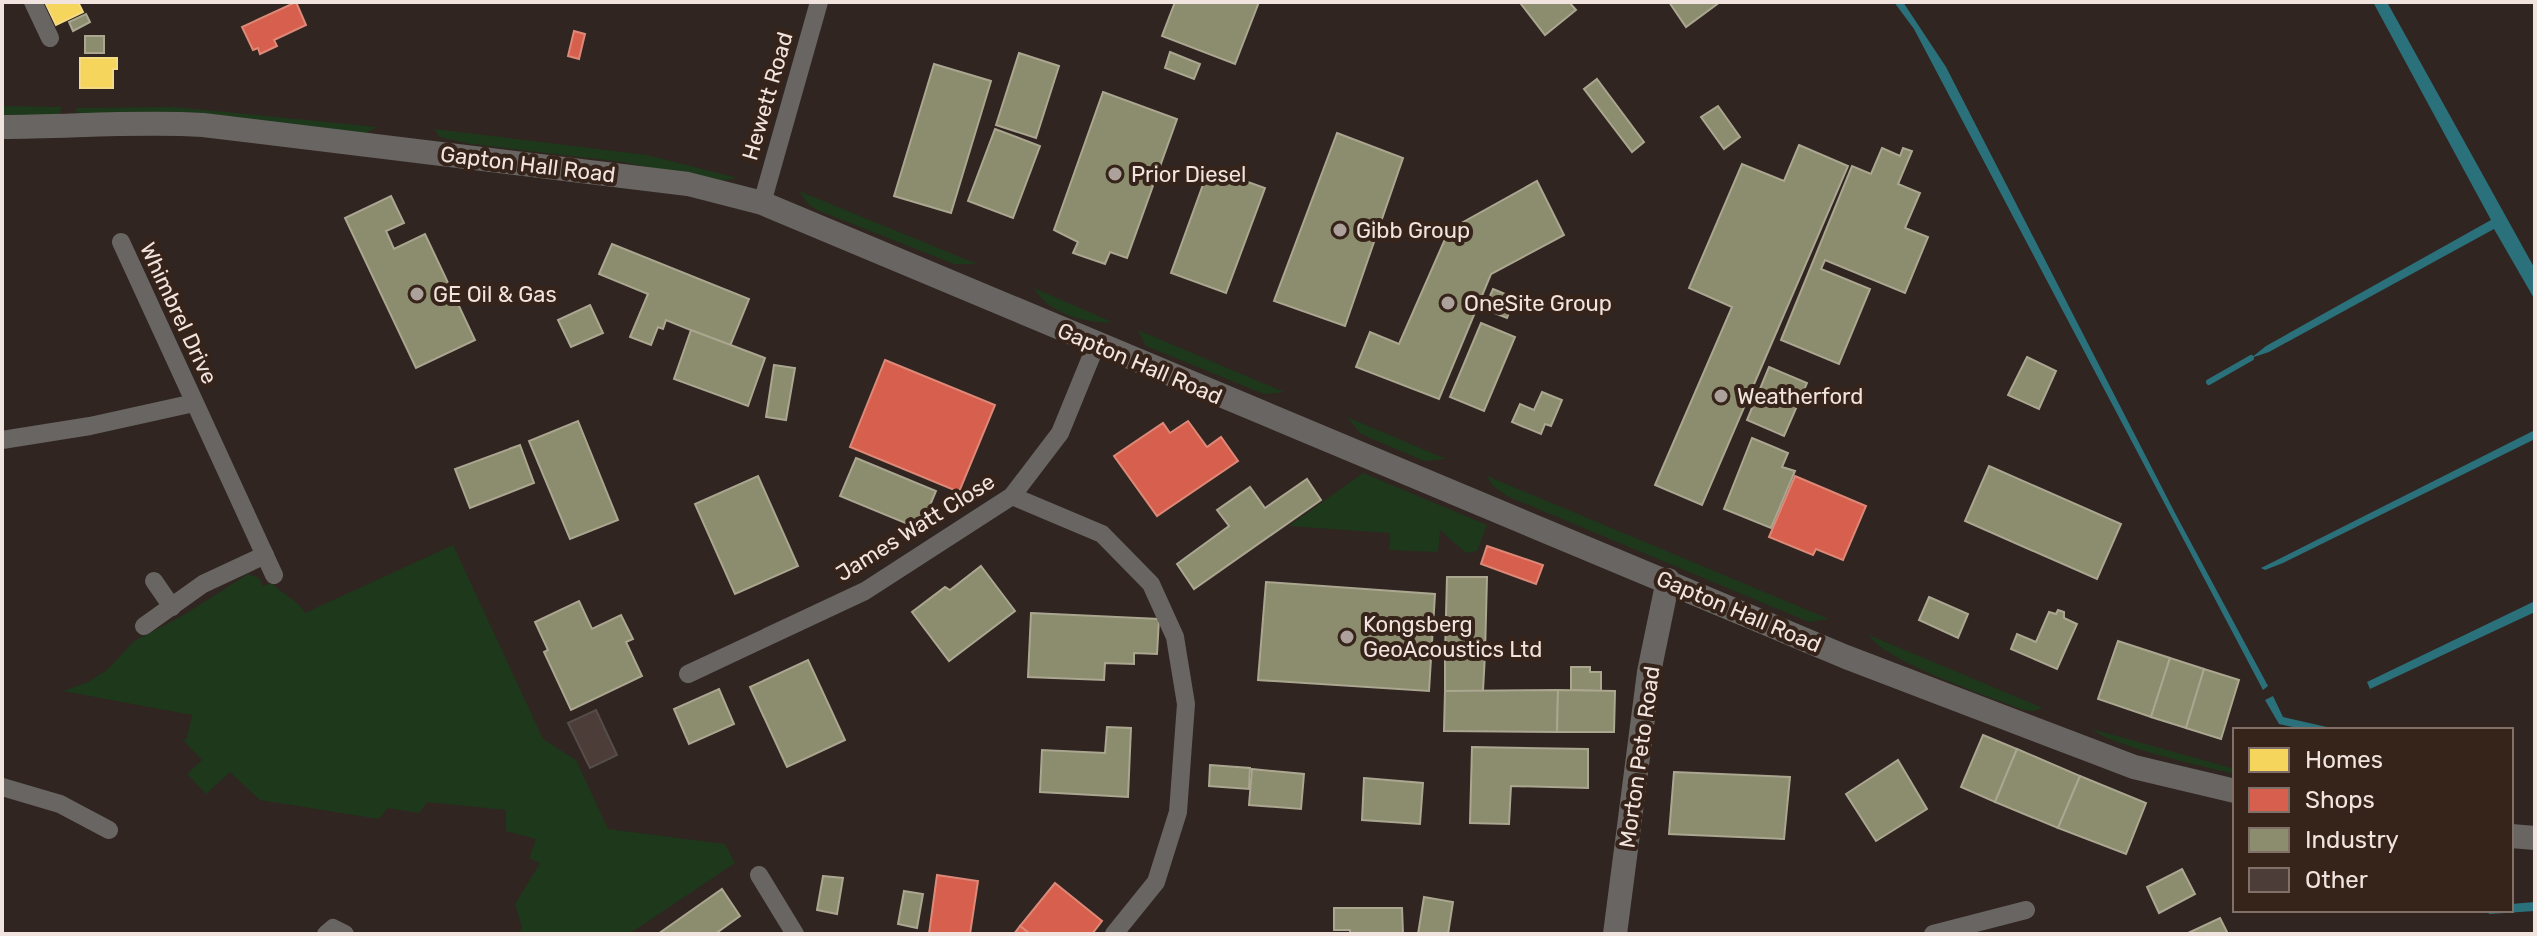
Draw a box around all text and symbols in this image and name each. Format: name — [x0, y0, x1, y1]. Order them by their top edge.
street label: Hewett Road — [736, 29, 799, 163]
street label: Gapton Hall Road — [439, 140, 617, 189]
place label: Prior Diesel — [1131, 161, 1246, 188]
marker: Prior Diesel — [1106, 165, 1124, 183]
place label: Gibb Group — [1356, 217, 1470, 244]
marker: Gibb Group — [1331, 221, 1349, 239]
street label: Whimbrel Drive — [134, 238, 223, 388]
place label: GE Oil & Gas — [433, 281, 557, 308]
marker: GE Oil & Gas — [408, 285, 426, 303]
place label: OneSite Group — [1464, 290, 1612, 317]
marker: OneSite Group — [1439, 294, 1457, 312]
street label: Gapton Hall Road — [1053, 317, 1226, 410]
place label: Weatherford — [1737, 383, 1863, 410]
marker: Weatherford — [1712, 387, 1730, 405]
street label: James Watt Close — [831, 468, 1000, 587]
street label: Gapton Hall Road — [1652, 565, 1825, 658]
place label: Kongsberg GeoAcoustics Ltd — [1363, 611, 1542, 663]
marker: Kongsberg GeoAcoustics Ltd — [1338, 628, 1356, 646]
street label: Morton Peto Road — [1613, 664, 1666, 850]
legend — [2233, 728, 2513, 912]
text: Homes — [2305, 746, 2383, 774]
text: Shops — [2305, 786, 2375, 814]
text: Industry — [2305, 826, 2399, 854]
text: Other — [2305, 866, 2368, 894]

